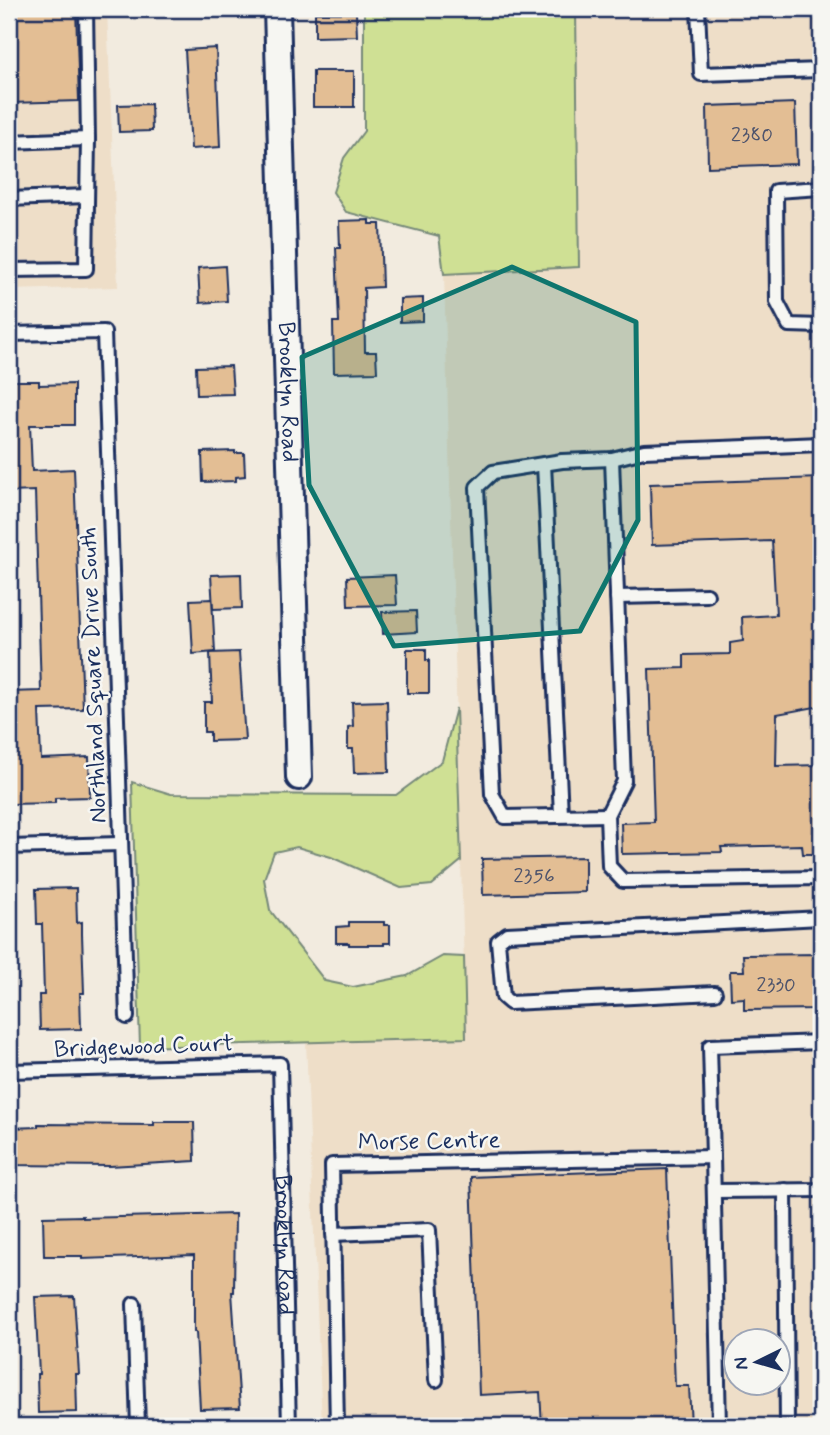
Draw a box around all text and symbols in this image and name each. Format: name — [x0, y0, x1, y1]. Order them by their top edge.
house number: 2380 — [731, 121, 773, 149]
street label: Brooklyn Road — [270, 321, 305, 463]
street label: Northland Square Drive South — [73, 526, 115, 824]
house number: 2356 — [513, 862, 555, 890]
house number: 2330 — [756, 971, 796, 999]
street label: Bridgewood Court — [54, 1028, 234, 1066]
street label: Morse Centre — [358, 1125, 501, 1159]
street label: Brooklyn Road — [267, 1174, 302, 1316]
north arrow — [722, 1326, 792, 1396]
text: N — [729, 1356, 755, 1371]

